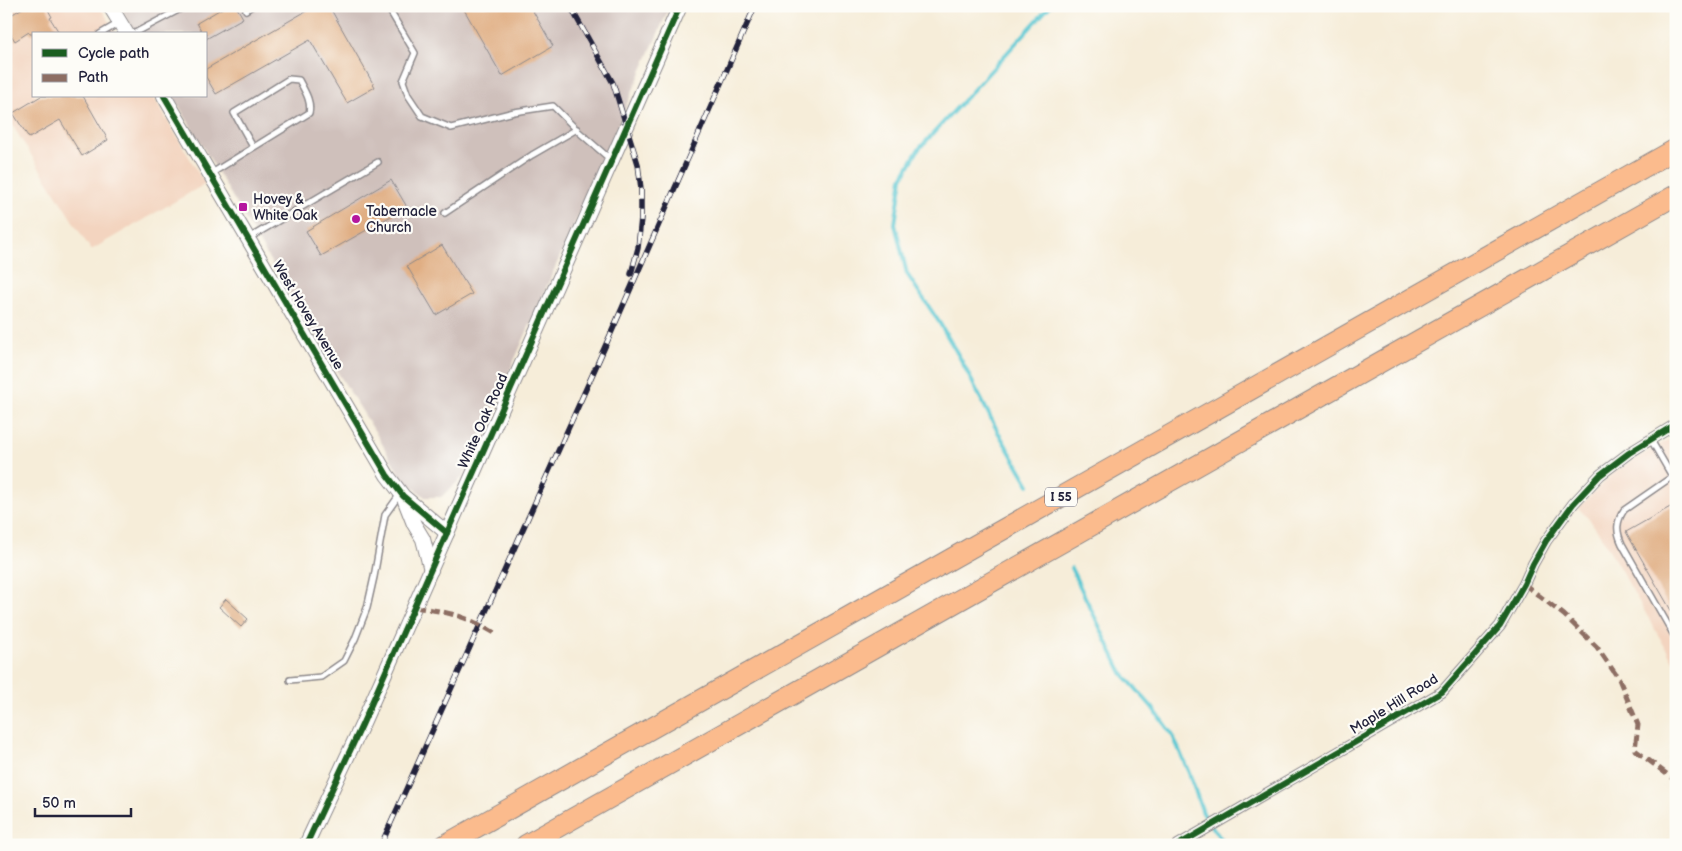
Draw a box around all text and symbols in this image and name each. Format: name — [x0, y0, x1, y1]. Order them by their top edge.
legend — [32, 32, 208, 98]
text: Cycle path — [78, 44, 149, 63]
text: Path — [78, 68, 108, 87]
place label: Hovey & White Oak — [253, 191, 318, 224]
marker: Hovey & White Oak — [237, 201, 249, 213]
place label: Tabernacle Church — [366, 203, 437, 236]
marker: Tabernacle Church — [350, 213, 362, 225]
street label: West Hovey Avenue — [269, 257, 347, 373]
street label: White Oak Road — [454, 371, 512, 471]
road number: I 55 — [1045, 488, 1077, 507]
street label: Maple Hill Road — [1347, 670, 1441, 738]
scale bar — [35, 786, 131, 818]
text: 50 m — [42, 794, 76, 813]

